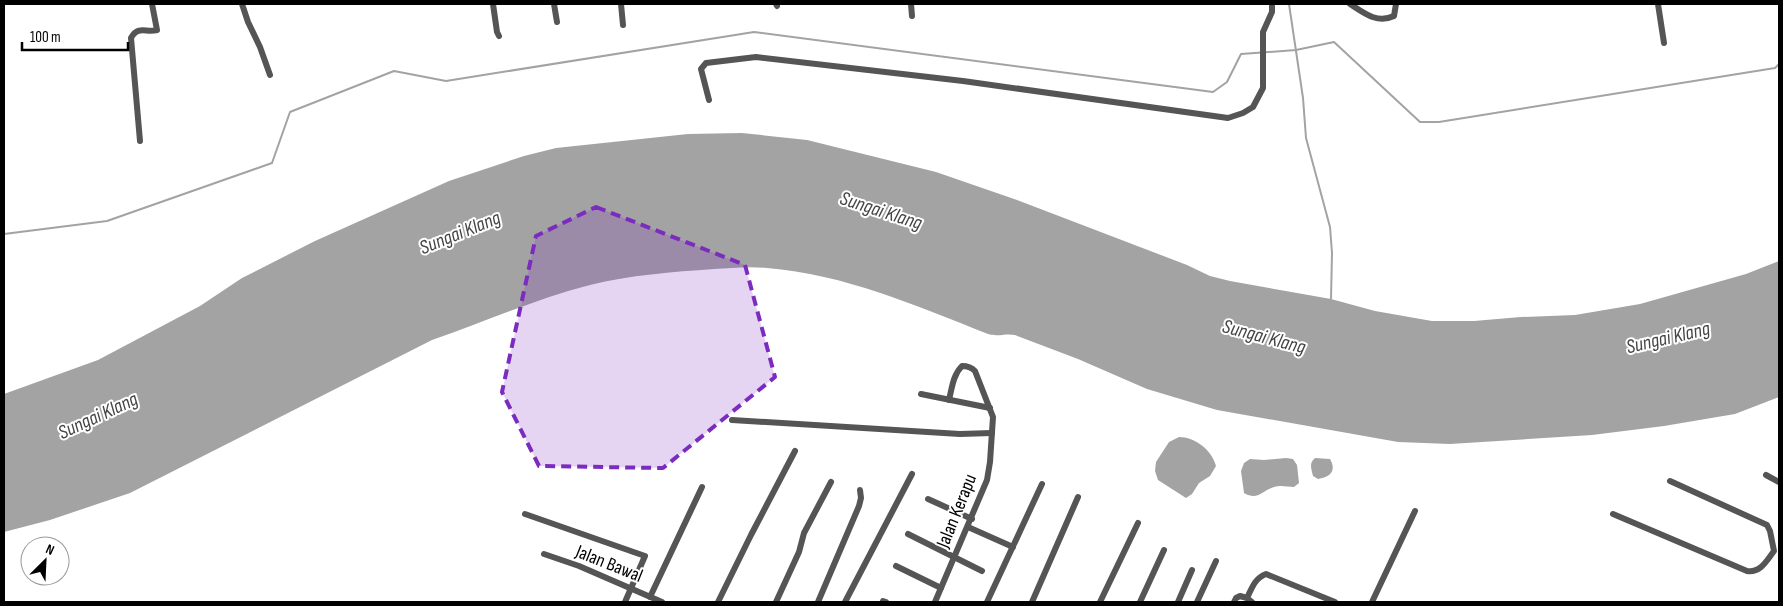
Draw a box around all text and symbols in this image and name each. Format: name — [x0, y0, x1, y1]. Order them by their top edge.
scale bar — [22, 20, 129, 52]
text: 100 m — [30, 28, 61, 47]
water label: Sungai Klang — [837, 186, 925, 236]
water label: Sungai Klang — [416, 206, 504, 260]
water label: Sungai Klang — [1220, 314, 1308, 360]
water label: Sungai Klang — [1624, 317, 1712, 359]
water label: Sungai Klang — [54, 387, 142, 445]
street label: Jalan Kerapu — [931, 471, 982, 552]
north arrow — [20, 536, 70, 586]
text: N — [43, 540, 57, 559]
street label: Jalan Bawal — [571, 540, 646, 588]

